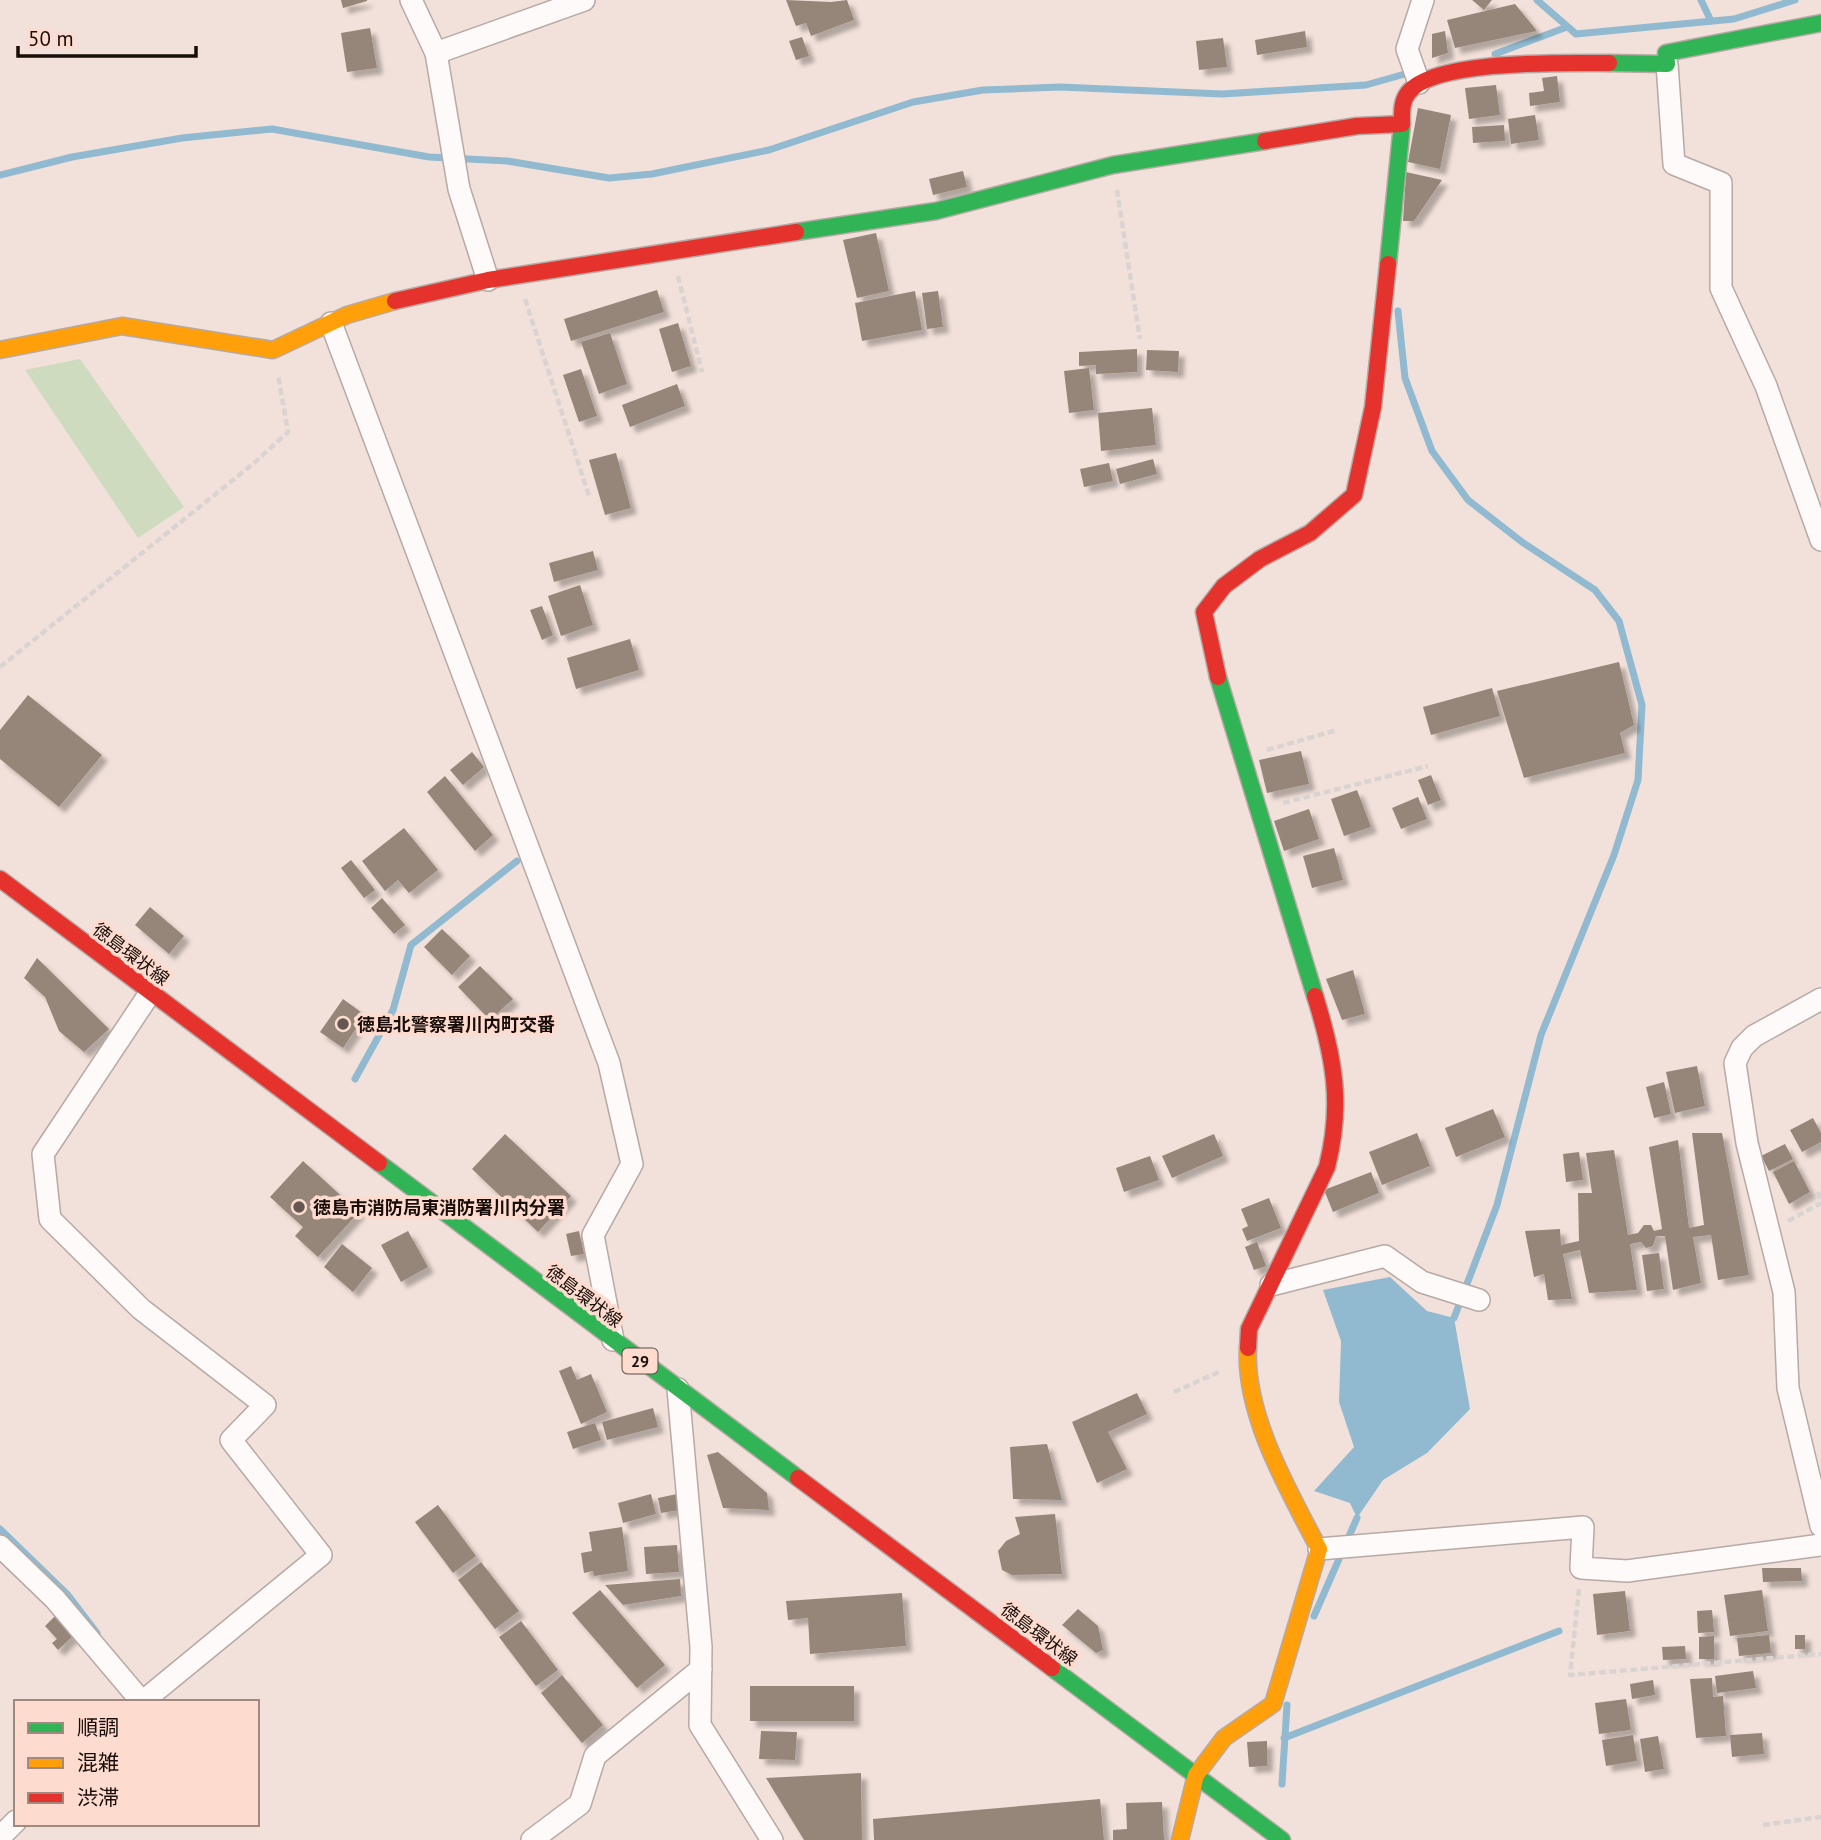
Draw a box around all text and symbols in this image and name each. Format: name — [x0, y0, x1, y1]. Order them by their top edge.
scale bar — [18, 14, 196, 58]
text: 50 m — [28, 25, 74, 52]
street label: 徳島環状線 — [88, 918, 174, 990]
place label: 徳島北警察署川内町交番 — [357, 1013, 555, 1036]
marker: 徳島北警察署川内町交番 — [335, 1016, 351, 1032]
place label: 徳島市消防局東消防署川内分署 — [313, 1196, 565, 1219]
marker: 徳島市消防局東消防署川内分署 — [291, 1199, 307, 1215]
street label: 徳島環状線 — [541, 1260, 627, 1332]
road number: 29 — [622, 1348, 658, 1373]
street label: 徳島環状線 — [996, 1598, 1082, 1670]
legend — [14, 1700, 259, 1826]
text: 順調 — [77, 1714, 119, 1741]
text: 混雑 — [77, 1749, 119, 1776]
text: 渋滞 — [77, 1784, 119, 1811]

